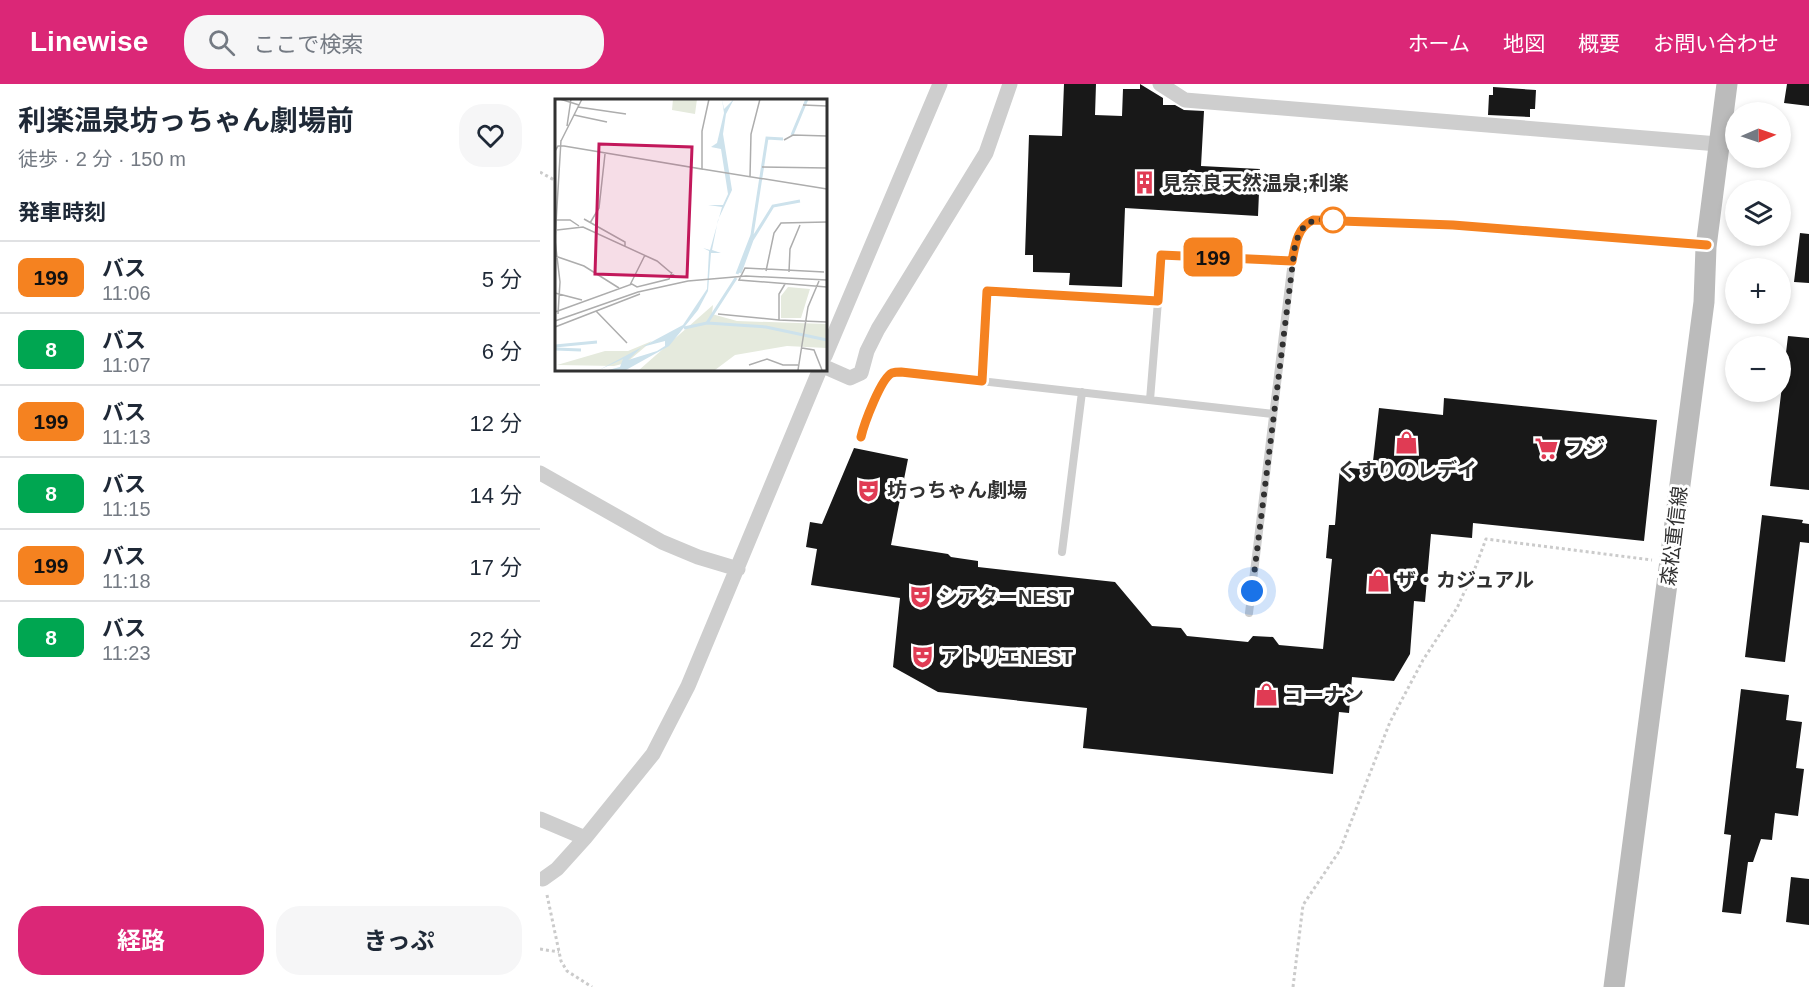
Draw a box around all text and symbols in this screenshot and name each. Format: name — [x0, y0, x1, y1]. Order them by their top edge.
search box — [184, 15, 604, 69]
text: Linewise — [30, 26, 148, 57]
icon: search — [205, 26, 238, 59]
text: ここで検索 — [253, 32, 363, 57]
text: ホーム — [1408, 32, 1470, 55]
text: 地図 — [1503, 32, 1545, 55]
text: 概要 — [1578, 32, 1620, 55]
text: お問い合わせ — [1653, 32, 1779, 55]
inset map — [555, 99, 826, 370]
north arrow — [1725, 102, 1791, 168]
map controls — [1725, 102, 1791, 402]
button: heart — [459, 104, 522, 167]
text: 利楽温泉坊っちゃん劇場前 — [18, 105, 354, 136]
text: 徒歩 · 2 分 · 150 m — [18, 148, 186, 170]
building icon: 見奈良天然温泉;利楽 — [1131, 170, 1157, 196]
place label: 見奈良天然温泉;利楽 — [1162, 172, 1349, 194]
button: layers — [1725, 180, 1791, 246]
text: 発車時刻 — [18, 200, 106, 225]
unlabelled marker — [1320, 207, 1346, 233]
line badge: 199 — [1178, 238, 1248, 276]
text: 199 — [1195, 246, 1231, 269]
text: バス — [102, 256, 146, 281]
button: + — [1725, 258, 1791, 324]
text: 199 — [33, 266, 69, 289]
text: 5 分 — [482, 267, 522, 292]
text: 11:06 — [102, 282, 151, 304]
text: バス — [102, 328, 146, 353]
button: − — [1725, 336, 1791, 402]
text: 8 — [45, 338, 57, 361]
text: 6 分 — [482, 339, 522, 364]
text: 11:07 — [102, 354, 151, 376]
text: バス — [102, 400, 146, 425]
text: 199 — [33, 410, 69, 433]
text: 12 分 — [469, 411, 522, 436]
text: 11:13 — [102, 426, 151, 448]
shop icon: くすりのレデイ — [1394, 430, 1420, 456]
supermarket icon: フジ — [1534, 435, 1560, 461]
place label: フジ — [1565, 437, 1605, 459]
place label: くすりのレデイ — [1337, 459, 1477, 481]
text: バス — [102, 472, 146, 497]
theatre icon: 坊っちゃん劇場 — [856, 477, 882, 503]
place label: 坊っちゃん劇場 — [887, 479, 1027, 501]
text: 8 — [45, 482, 57, 505]
text: 14 分 — [469, 483, 522, 508]
street label: 森松重信線 — [1657, 485, 1691, 587]
text: 11:15 — [102, 498, 151, 520]
text: バス — [102, 544, 146, 569]
text: 199 — [33, 554, 69, 577]
text: 17 分 — [469, 555, 522, 580]
shop icon: ザ・カジュアル — [1365, 567, 1391, 593]
place label: ザ・カジュアル — [1396, 569, 1534, 591]
text: 11:18 — [102, 570, 151, 592]
your location — [1237, 576, 1267, 606]
theatre icon: シアターNEST — [907, 584, 933, 610]
place label: シアターNEST — [938, 586, 1071, 608]
text: バス — [102, 616, 146, 641]
text: 8 — [45, 626, 57, 649]
text: 22 分 — [469, 627, 522, 652]
text: 11:23 — [102, 642, 151, 664]
theatre icon: アトリエNEST — [909, 644, 935, 670]
place label: アトリエNEST — [940, 646, 1073, 668]
shop icon: コーナン — [1253, 682, 1279, 708]
place label: コーナン — [1284, 684, 1364, 706]
button: 経路 — [18, 906, 264, 975]
button: きっぷ — [276, 906, 522, 975]

